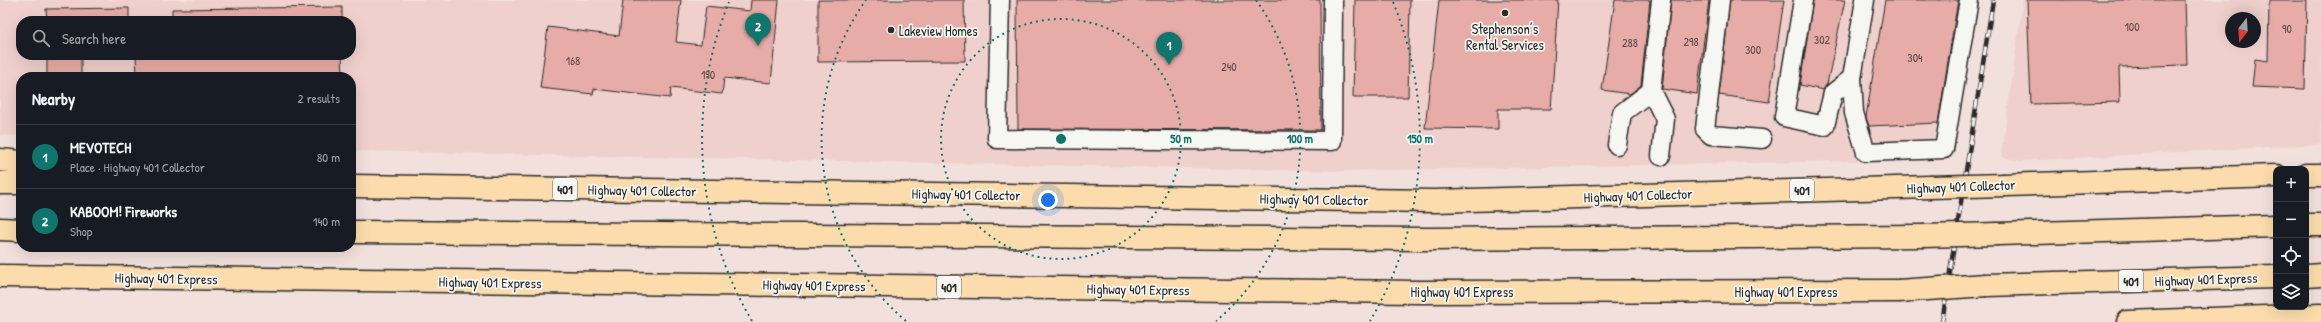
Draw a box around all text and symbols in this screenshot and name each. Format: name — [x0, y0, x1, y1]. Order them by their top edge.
marker: Stephenson’s Rental Services — [1500, 8, 1510, 18]
north arrow — [2225, 12, 2261, 48]
pin: 2 — [745, 13, 771, 46]
search box — [16, 16, 356, 60]
house number: 100 — [2124, 18, 2140, 35]
place label: Stephenson’s Rental Services — [1466, 19, 1544, 54]
house number: 90 — [2282, 20, 2292, 37]
place label: Lakeview Homes — [899, 21, 978, 40]
marker: Lakeview Homes — [886, 25, 896, 35]
icon: search — [30, 27, 52, 49]
text: Search here — [62, 28, 126, 49]
house number: 302 — [1814, 31, 1831, 48]
pin: 1 — [1156, 32, 1182, 65]
house number: 298 — [1683, 33, 1699, 50]
house number: 288 — [1622, 34, 1638, 51]
house number: 300 — [1745, 41, 1761, 58]
house number: 304 — [1907, 49, 1923, 66]
house number: 168 — [566, 52, 580, 69]
house number: 240 — [1221, 58, 1237, 75]
house number: 190 — [701, 66, 715, 83]
text: Nearby — [32, 87, 75, 110]
text: 2 results — [298, 89, 340, 107]
text: 50 m — [1170, 130, 1192, 147]
text: 100 m — [1287, 130, 1313, 147]
text: 150 m — [1407, 130, 1433, 147]
centre of rings — [1054, 132, 1068, 146]
text: MEVOTECH — [70, 137, 131, 158]
text: 1 — [43, 148, 47, 166]
text: 80 m — [317, 148, 340, 166]
text: Place · Highway 401 Collector — [70, 158, 205, 176]
map controls — [2273, 166, 2309, 310]
button: + — [2273, 166, 2309, 202]
street label: Highway 401 Collector — [1906, 175, 2016, 198]
road number: 401 — [553, 178, 577, 200]
road number: 401 — [1790, 179, 1814, 201]
street label: Highway 401 Collector — [587, 180, 697, 201]
street label: Highway 401 Collector — [911, 184, 1021, 205]
street label: Highway 401 Collector — [1583, 184, 1693, 207]
street label: Highway 401 Collector — [1259, 189, 1369, 210]
your location — [1038, 190, 1058, 210]
text: KABOOM! Fireworks — [70, 201, 177, 222]
button: − — [2273, 202, 2309, 238]
text: 2 — [42, 212, 48, 230]
text: 140 m — [313, 212, 340, 230]
text: Shop — [70, 222, 92, 240]
button: locate — [2273, 238, 2309, 274]
street label: Highway 401 Express — [114, 268, 218, 289]
street label: Highway 401 Express — [2154, 268, 2258, 291]
road number: 401 — [2119, 270, 2143, 292]
street label: Highway 401 Express — [438, 272, 542, 293]
button: layers — [2273, 274, 2309, 310]
street label: Highway 401 Express — [762, 275, 866, 296]
road number: 401 — [937, 276, 961, 298]
street label: Highway 401 Express — [1086, 279, 1190, 300]
street label: Highway 401 Express — [1411, 282, 1513, 302]
street label: Highway 401 Express — [1735, 282, 1837, 302]

